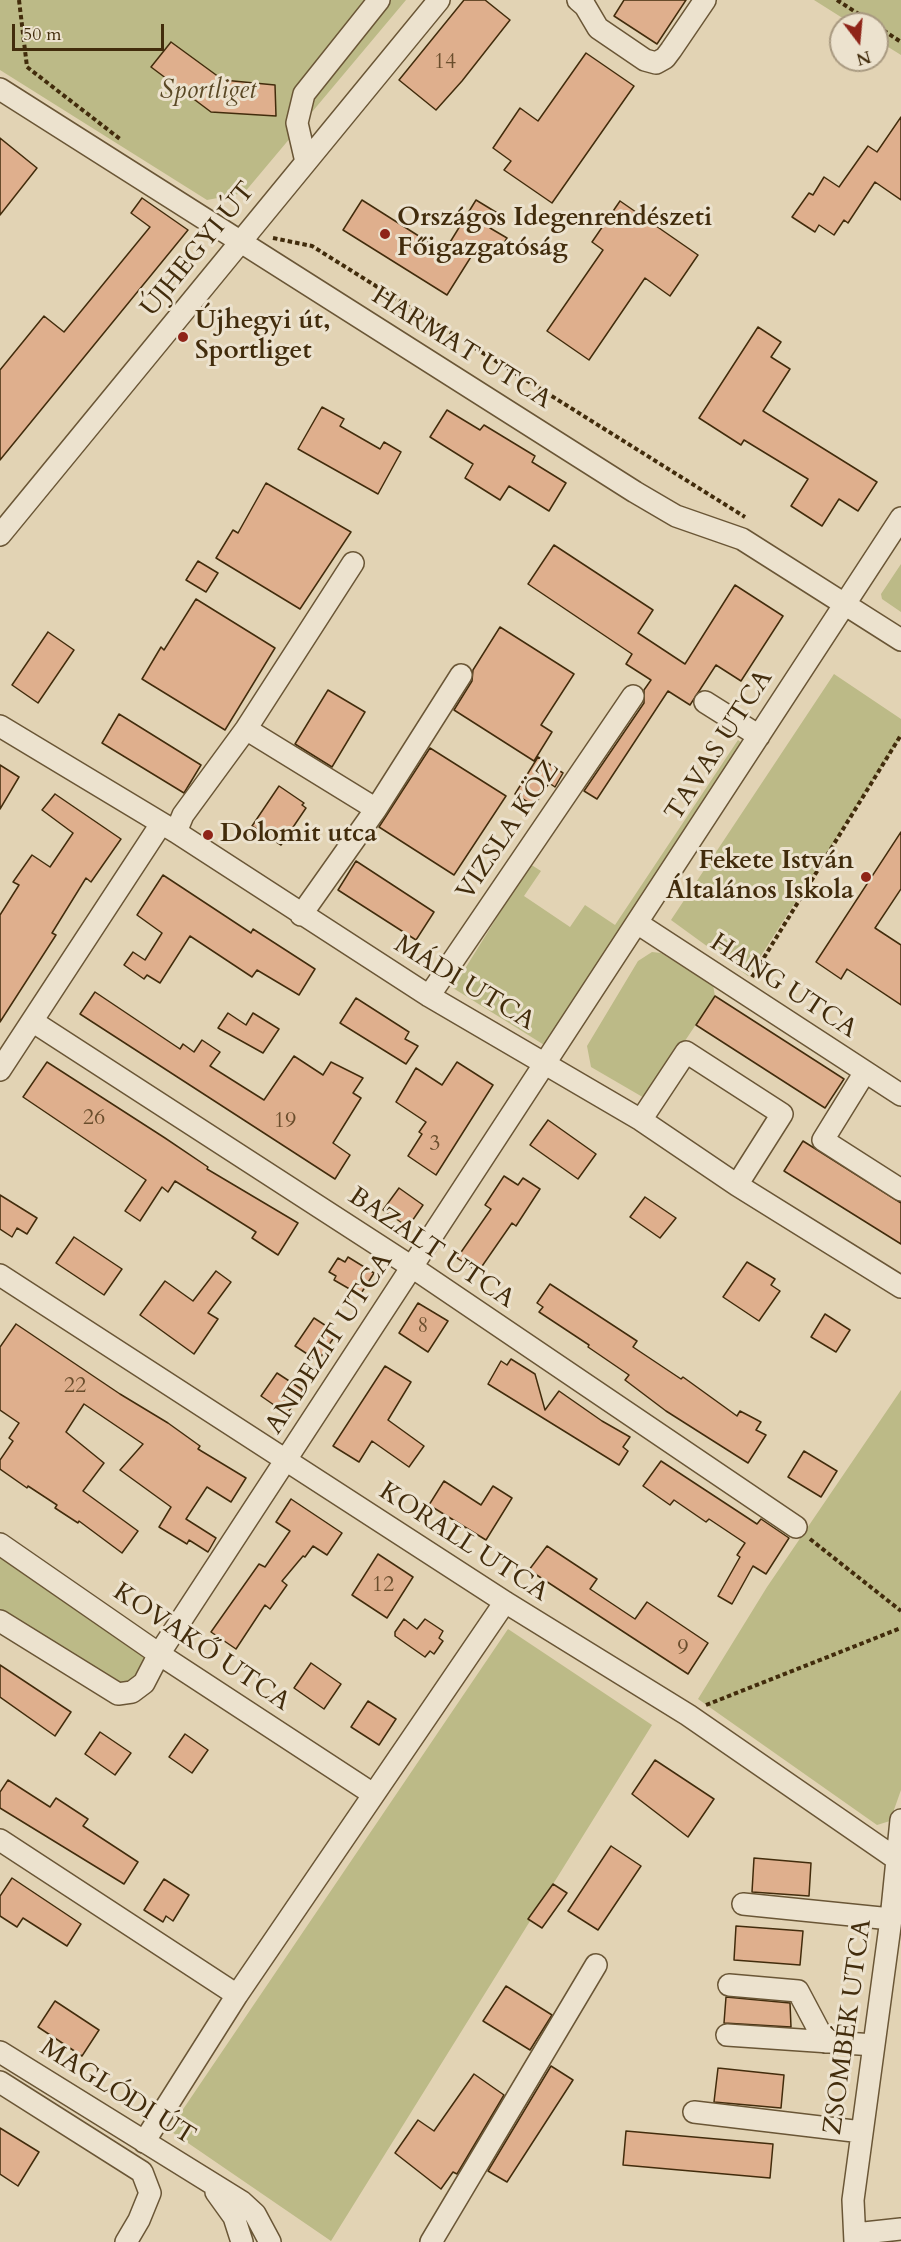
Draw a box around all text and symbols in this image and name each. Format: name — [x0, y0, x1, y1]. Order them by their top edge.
scale bar — [15, 12, 166, 50]
north arrow — [829, 12, 889, 72]
text: 50 m — [23, 22, 62, 47]
text: N — [854, 45, 873, 70]
house number: 14 — [434, 50, 456, 76]
park label: Sportliget — [160, 76, 256, 108]
street label: ÚJHEGYI ÚT — [135, 176, 263, 324]
place label: Országos Idegenrendészeti Főigazgatóság — [397, 203, 712, 264]
marker: Országos Idegenrendészeti Főigazgatóság — [378, 227, 392, 241]
street label: HARMAT UTCA — [365, 281, 557, 417]
place label: Újhegyi út, Sportliget — [195, 306, 331, 368]
marker: Újhegyi út, Sportliget — [176, 330, 190, 344]
street label: TAVAS UTCA — [660, 665, 780, 827]
street label: VIZSLA KÖZ — [451, 755, 567, 907]
place label: Dolomit utca — [220, 819, 377, 851]
marker: Dolomit utca — [201, 828, 215, 842]
place label: Fekete István Általános Iskola — [666, 846, 854, 908]
marker: Fekete István Általános Iskola — [859, 870, 873, 884]
street label: HANG UTCA — [704, 928, 862, 1046]
street label: MÁDI UTCA — [388, 930, 540, 1038]
house number: 26 — [83, 1106, 105, 1132]
house number: 19 — [274, 1109, 296, 1135]
house number: 3 — [429, 1132, 441, 1158]
street label: BAZALT UTCA — [342, 1182, 520, 1316]
street label: ANDEZIT UTCA — [260, 1247, 400, 1441]
house number: 8 — [417, 1314, 429, 1340]
house number: 22 — [64, 1374, 86, 1400]
street label: KORALL UTCA — [373, 1477, 553, 1609]
house number: 12 — [372, 1573, 394, 1599]
street label: KOVAKŐ UTCA — [107, 1577, 295, 1719]
house number: 9 — [677, 1636, 689, 1662]
street label: ZSOMBÉK UTCA — [818, 1917, 880, 2137]
street label: MAGLÓDI ÚT — [34, 2033, 200, 2153]

